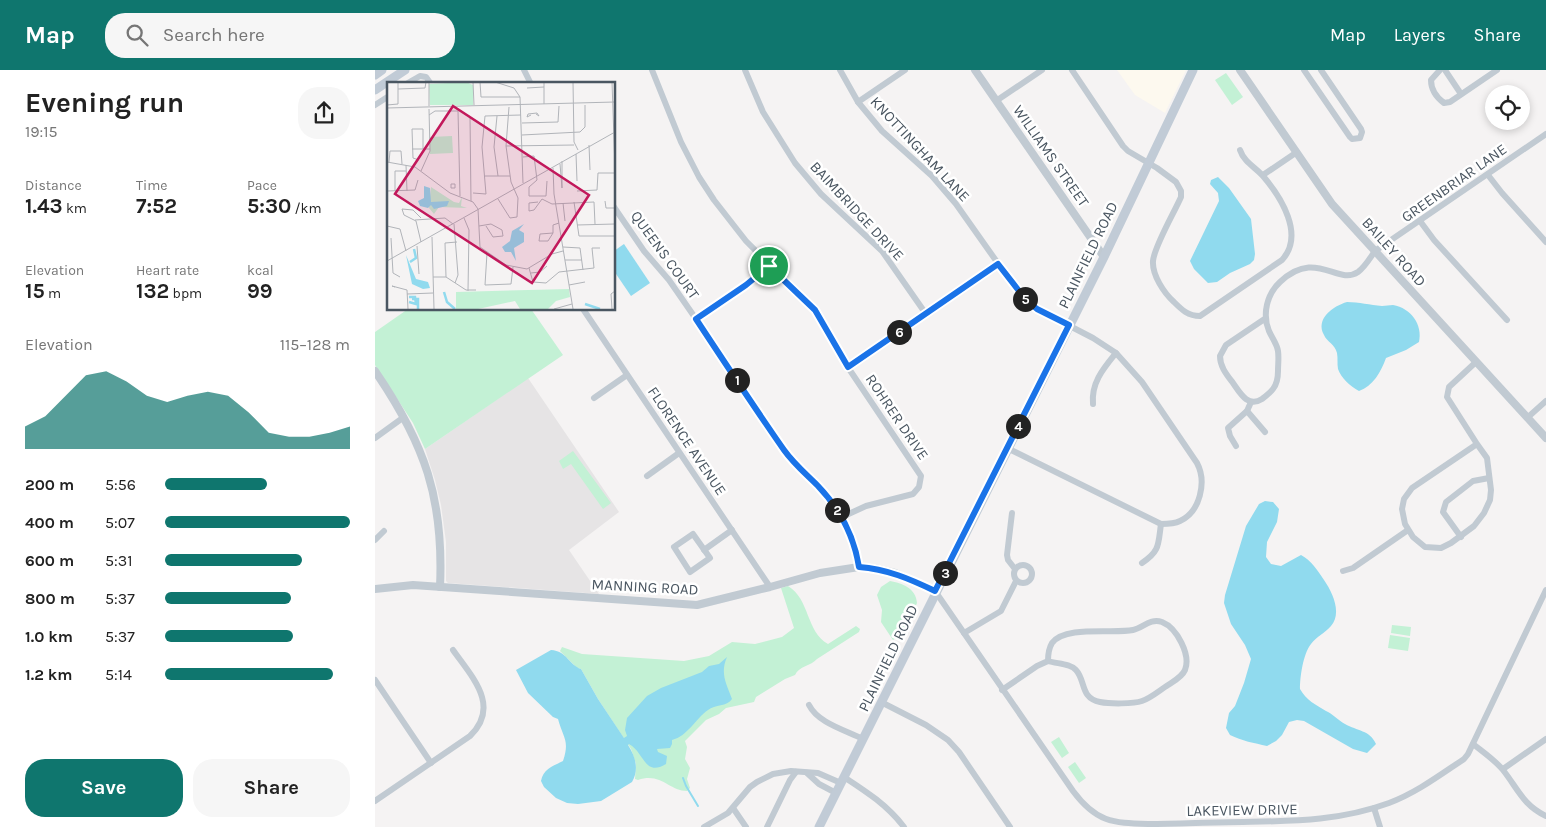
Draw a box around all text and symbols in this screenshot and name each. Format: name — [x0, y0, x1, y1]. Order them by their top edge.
search box — [105, 13, 455, 58]
text: Map — [25, 21, 75, 49]
icon: search — [123, 21, 151, 49]
text: Search here — [163, 24, 265, 46]
text: Map — [1330, 24, 1366, 46]
text: Layers — [1394, 24, 1446, 46]
text: Share — [1474, 24, 1521, 46]
inset map — [387, 82, 615, 310]
map controls — [1485, 85, 1530, 130]
button: locate — [1485, 85, 1530, 130]
text: Evening run — [25, 86, 184, 119]
button: share — [298, 87, 350, 139]
street label: KNOTTINGHAM LANE — [867, 93, 973, 205]
street label: WILLIAMS STREET — [1009, 102, 1093, 211]
text: 19:15 — [25, 122, 58, 141]
street label: GREENBRIAR LANE — [1398, 140, 1510, 226]
street label: BAIMBRIDGE DRIVE — [806, 158, 908, 264]
text: Distance — [25, 177, 82, 194]
text: Time — [136, 177, 167, 194]
text: Pace — [247, 177, 277, 194]
text: 1.43 — [25, 194, 63, 218]
text: 7:52 — [136, 194, 177, 218]
text: 5:30 — [247, 194, 291, 218]
street label: PLAINFIELD ROAD — [1054, 199, 1122, 311]
text: km — [63, 200, 87, 217]
text: /km — [291, 200, 322, 217]
street label: QUEENS COURT — [627, 207, 703, 303]
street label: BAILEY ROAD — [1358, 214, 1430, 290]
pin — [748, 245, 790, 287]
icon: arrive — [755, 252, 783, 280]
text: Elevation — [25, 262, 84, 279]
text: Heart rate — [136, 262, 199, 279]
text: kcal — [247, 262, 274, 279]
text: 15 — [25, 279, 45, 303]
text: 132 — [136, 279, 169, 303]
text: 99 — [247, 279, 273, 303]
text: m — [45, 285, 61, 302]
text: bpm — [169, 285, 202, 302]
pin: 5 — [1013, 286, 1037, 312]
text: 5 — [1021, 291, 1030, 308]
pin: 6 — [887, 320, 911, 344]
text: 6 — [895, 324, 904, 341]
text: Elevation — [25, 335, 93, 354]
text: 115–128 m — [280, 335, 350, 354]
pin: 1 — [725, 368, 749, 392]
street label: ROHRER DRIVE — [862, 371, 932, 463]
text: 1 — [735, 372, 740, 389]
street label: FLORENCE AVENUE — [644, 383, 730, 499]
pin: 4 — [1005, 414, 1031, 438]
text: 4 — [1014, 418, 1023, 435]
text: 200 m — [25, 475, 74, 494]
text: 5:56 — [105, 475, 136, 494]
pin: 2 — [825, 498, 849, 522]
text: 2 — [833, 502, 842, 519]
text: 400 m — [25, 513, 74, 532]
text: 5:07 — [105, 513, 135, 532]
text: 600 m — [25, 551, 74, 570]
text: 5:31 — [105, 551, 132, 570]
pin: 3 — [933, 560, 957, 586]
text: 3 — [941, 565, 950, 582]
street label: MANNING ROAD — [591, 575, 699, 599]
text: 800 m — [25, 589, 75, 608]
text: 5:37 — [105, 589, 135, 608]
street label: PLAINFIELD ROAD — [854, 602, 922, 714]
text: 1.0 km — [25, 627, 73, 646]
text: 5:37 — [105, 627, 135, 646]
text: 1.2 km — [25, 665, 73, 684]
text: 5:14 — [105, 665, 132, 684]
button: Save — [25, 759, 183, 817]
button: Share — [193, 759, 350, 817]
street label: LAKEVIEW DRIVE — [1186, 800, 1298, 820]

